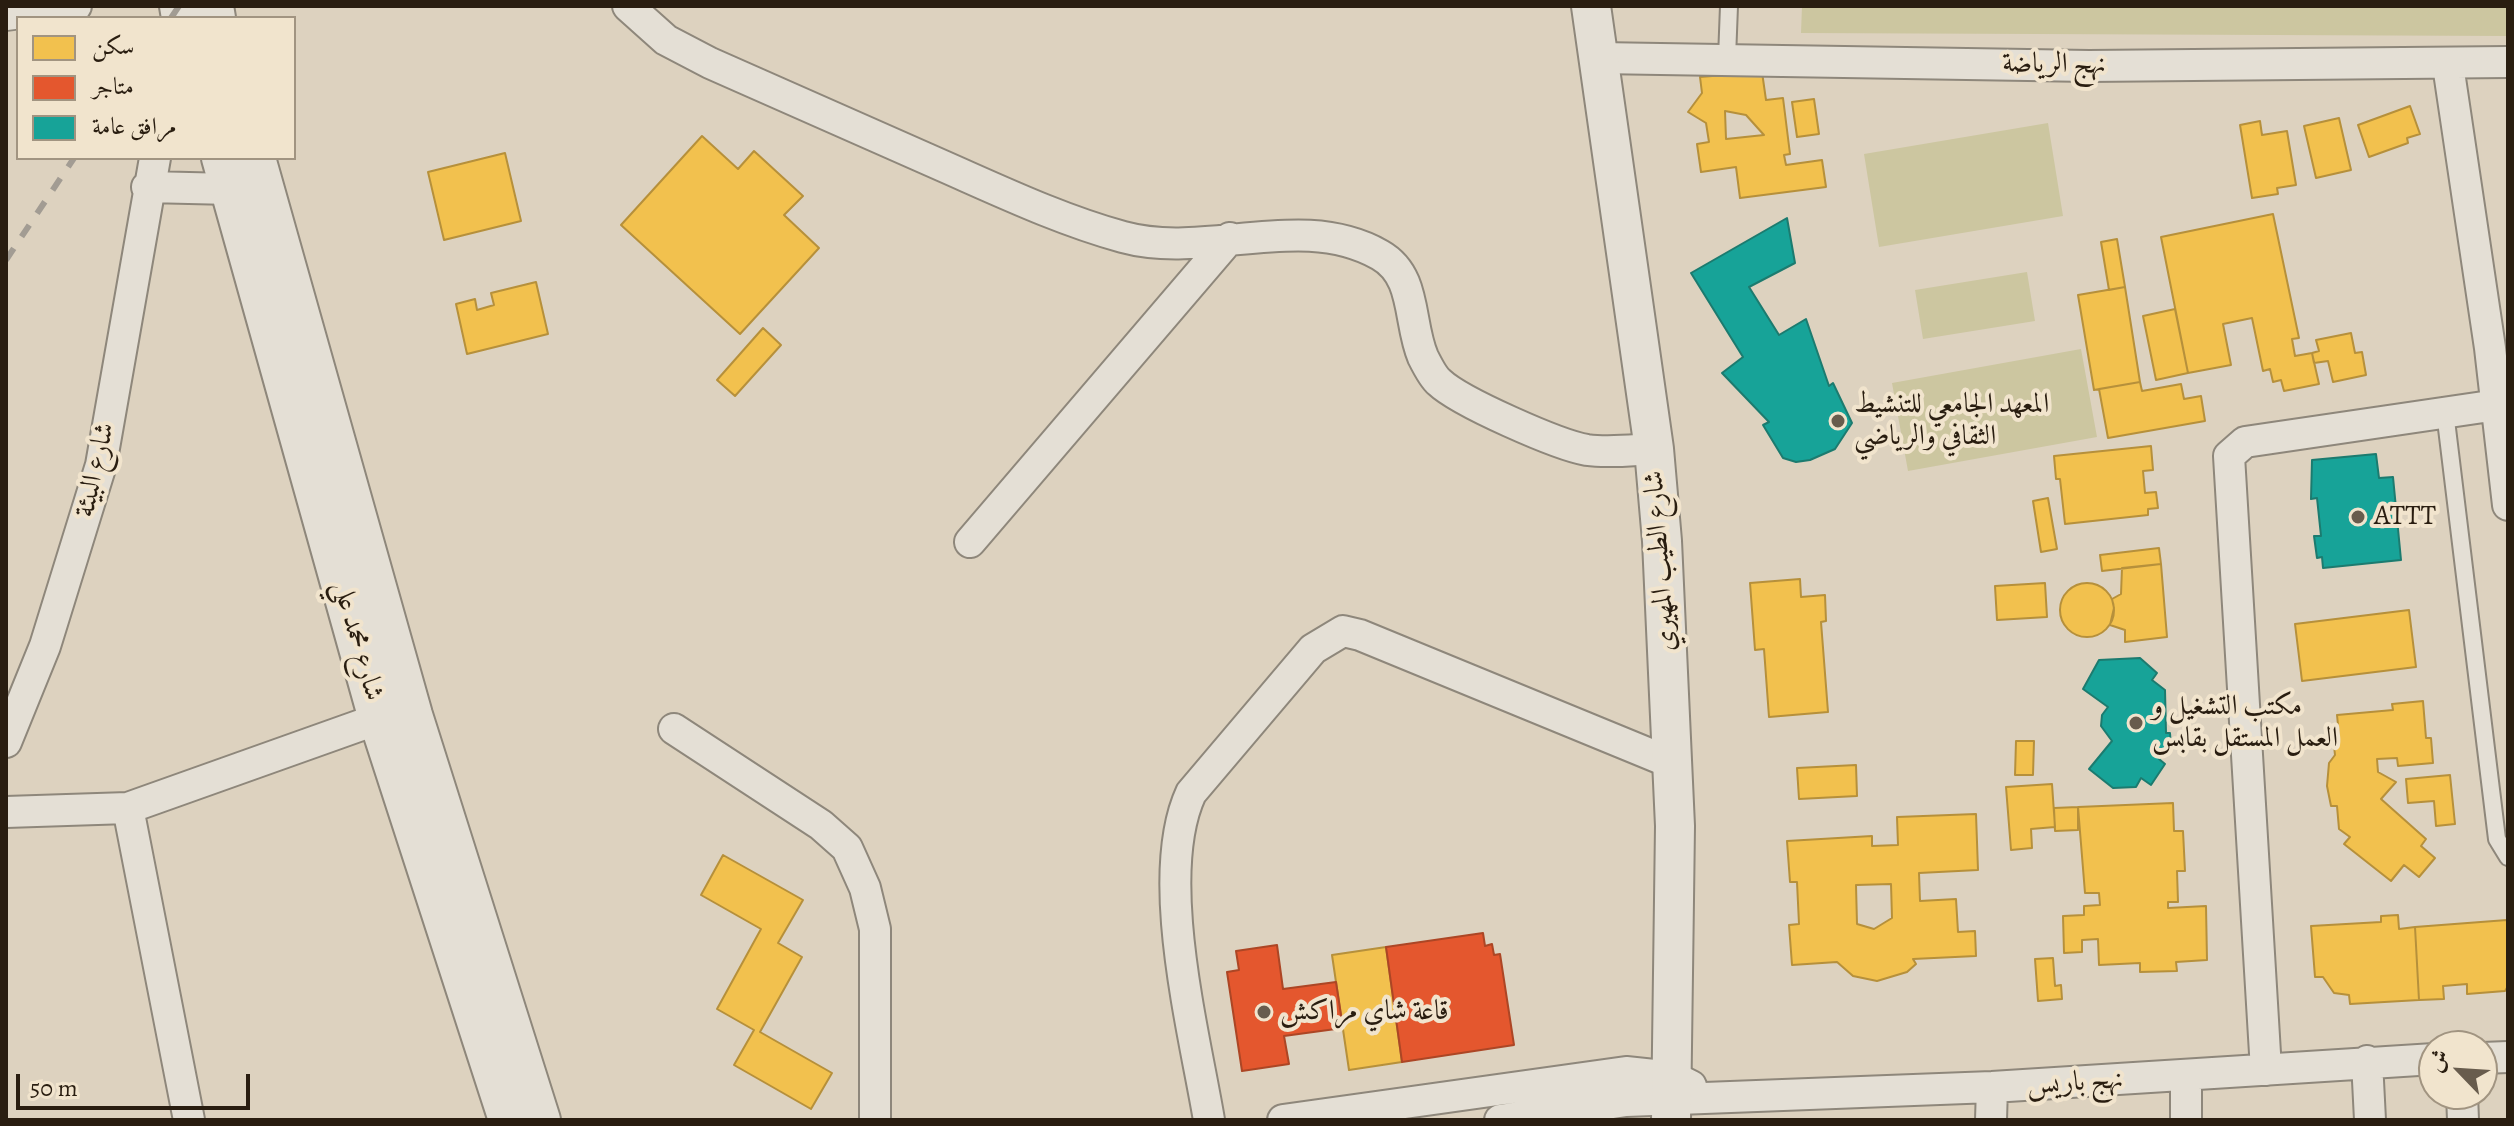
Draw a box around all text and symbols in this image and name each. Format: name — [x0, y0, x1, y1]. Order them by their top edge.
legend — [16, 16, 296, 160]
text: سكن — [92, 30, 135, 62]
street label: نهج الرياضة — [2002, 47, 2106, 83]
text: متاجر — [92, 70, 134, 102]
text: مرافق عامة — [92, 110, 177, 142]
place label: المعهد الجامعي للتنشيط الثقافي والرياضي — [1854, 388, 2049, 454]
marker: المعهد الجامعي للتنشيط الثقافي والرياضي — [1829, 412, 1847, 430]
street label: شارع البيئة — [69, 419, 123, 521]
street label: شارع الطيب المهيري — [1638, 469, 1684, 653]
place label: ATTT — [2374, 500, 2436, 534]
marker: ATTT — [2349, 508, 2367, 526]
street label: شارع محمد علي — [324, 577, 390, 705]
place label: مكتب التشغيل و العمل المستقل بقابس — [2152, 690, 2338, 756]
marker: مكتب التشغيل و العمل المستقل بقابس — [2127, 714, 2145, 732]
place label: قاعة شاي مراكش — [1280, 995, 1449, 1029]
marker: قاعة شاي مراكش — [1255, 1003, 1273, 1021]
north arrow — [2418, 1030, 2498, 1110]
text: ش — [2420, 1044, 2456, 1077]
scale bar — [20, 1058, 254, 1108]
street label: نهج باريس — [2026, 1064, 2124, 1102]
text: 50 m — [30, 1072, 78, 1104]

